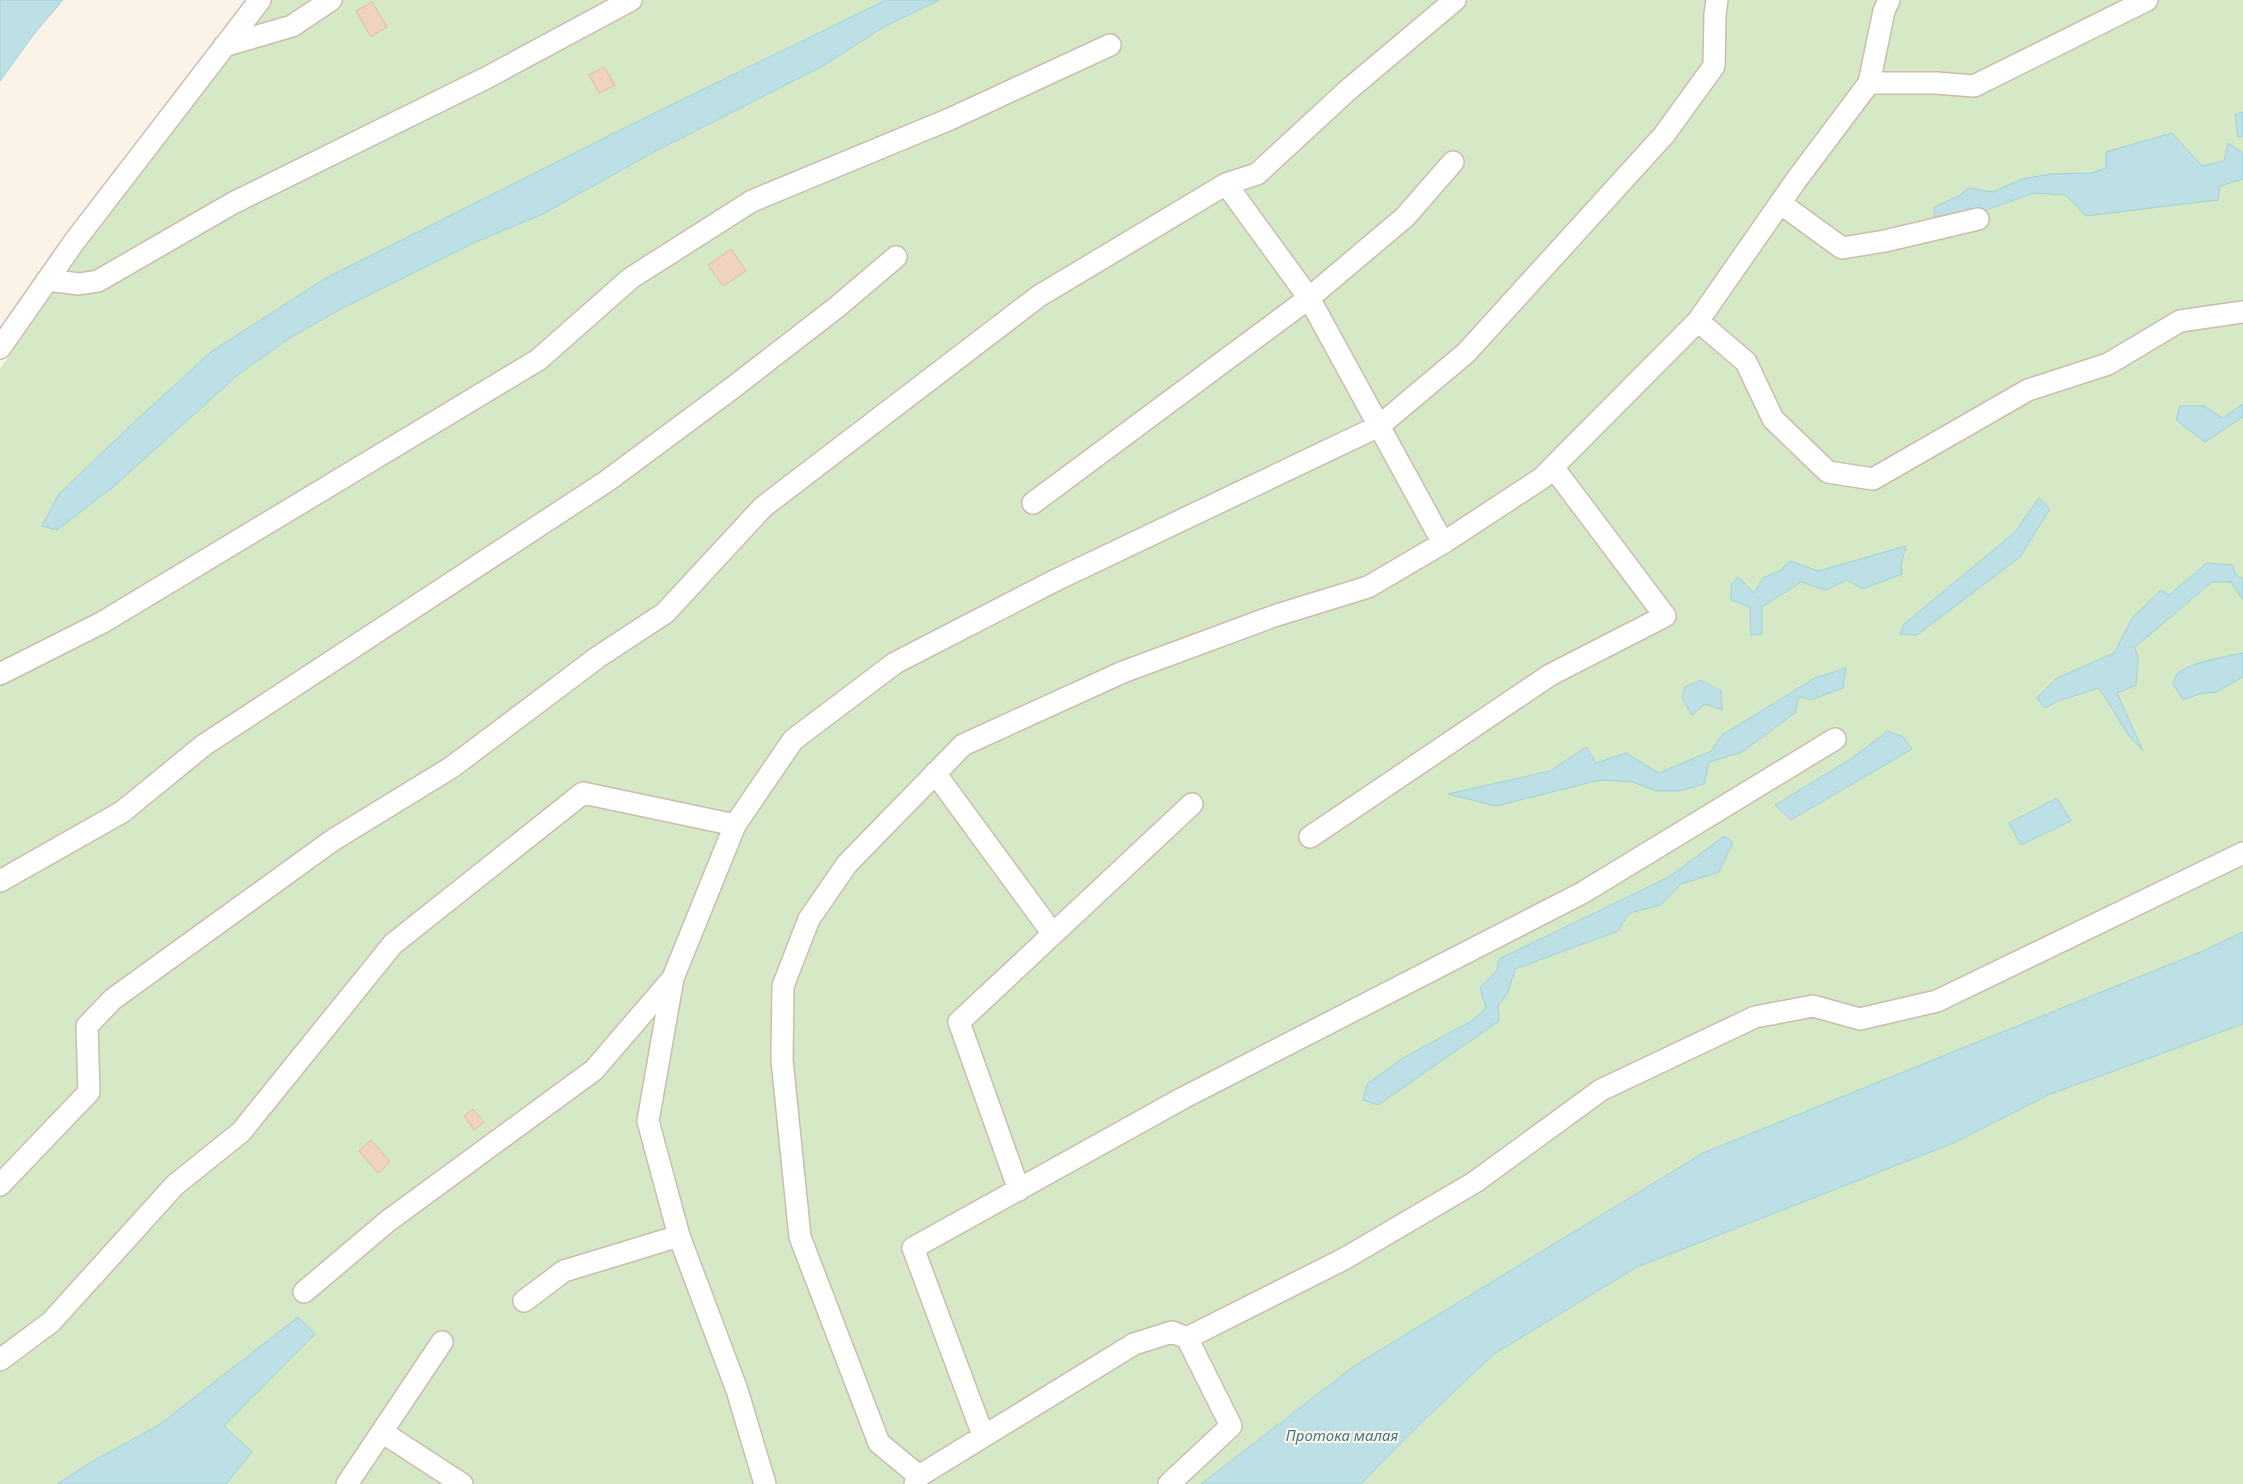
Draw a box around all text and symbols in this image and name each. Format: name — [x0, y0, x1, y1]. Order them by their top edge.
water label: Протока малая — [1286, 1425, 1398, 1445]

